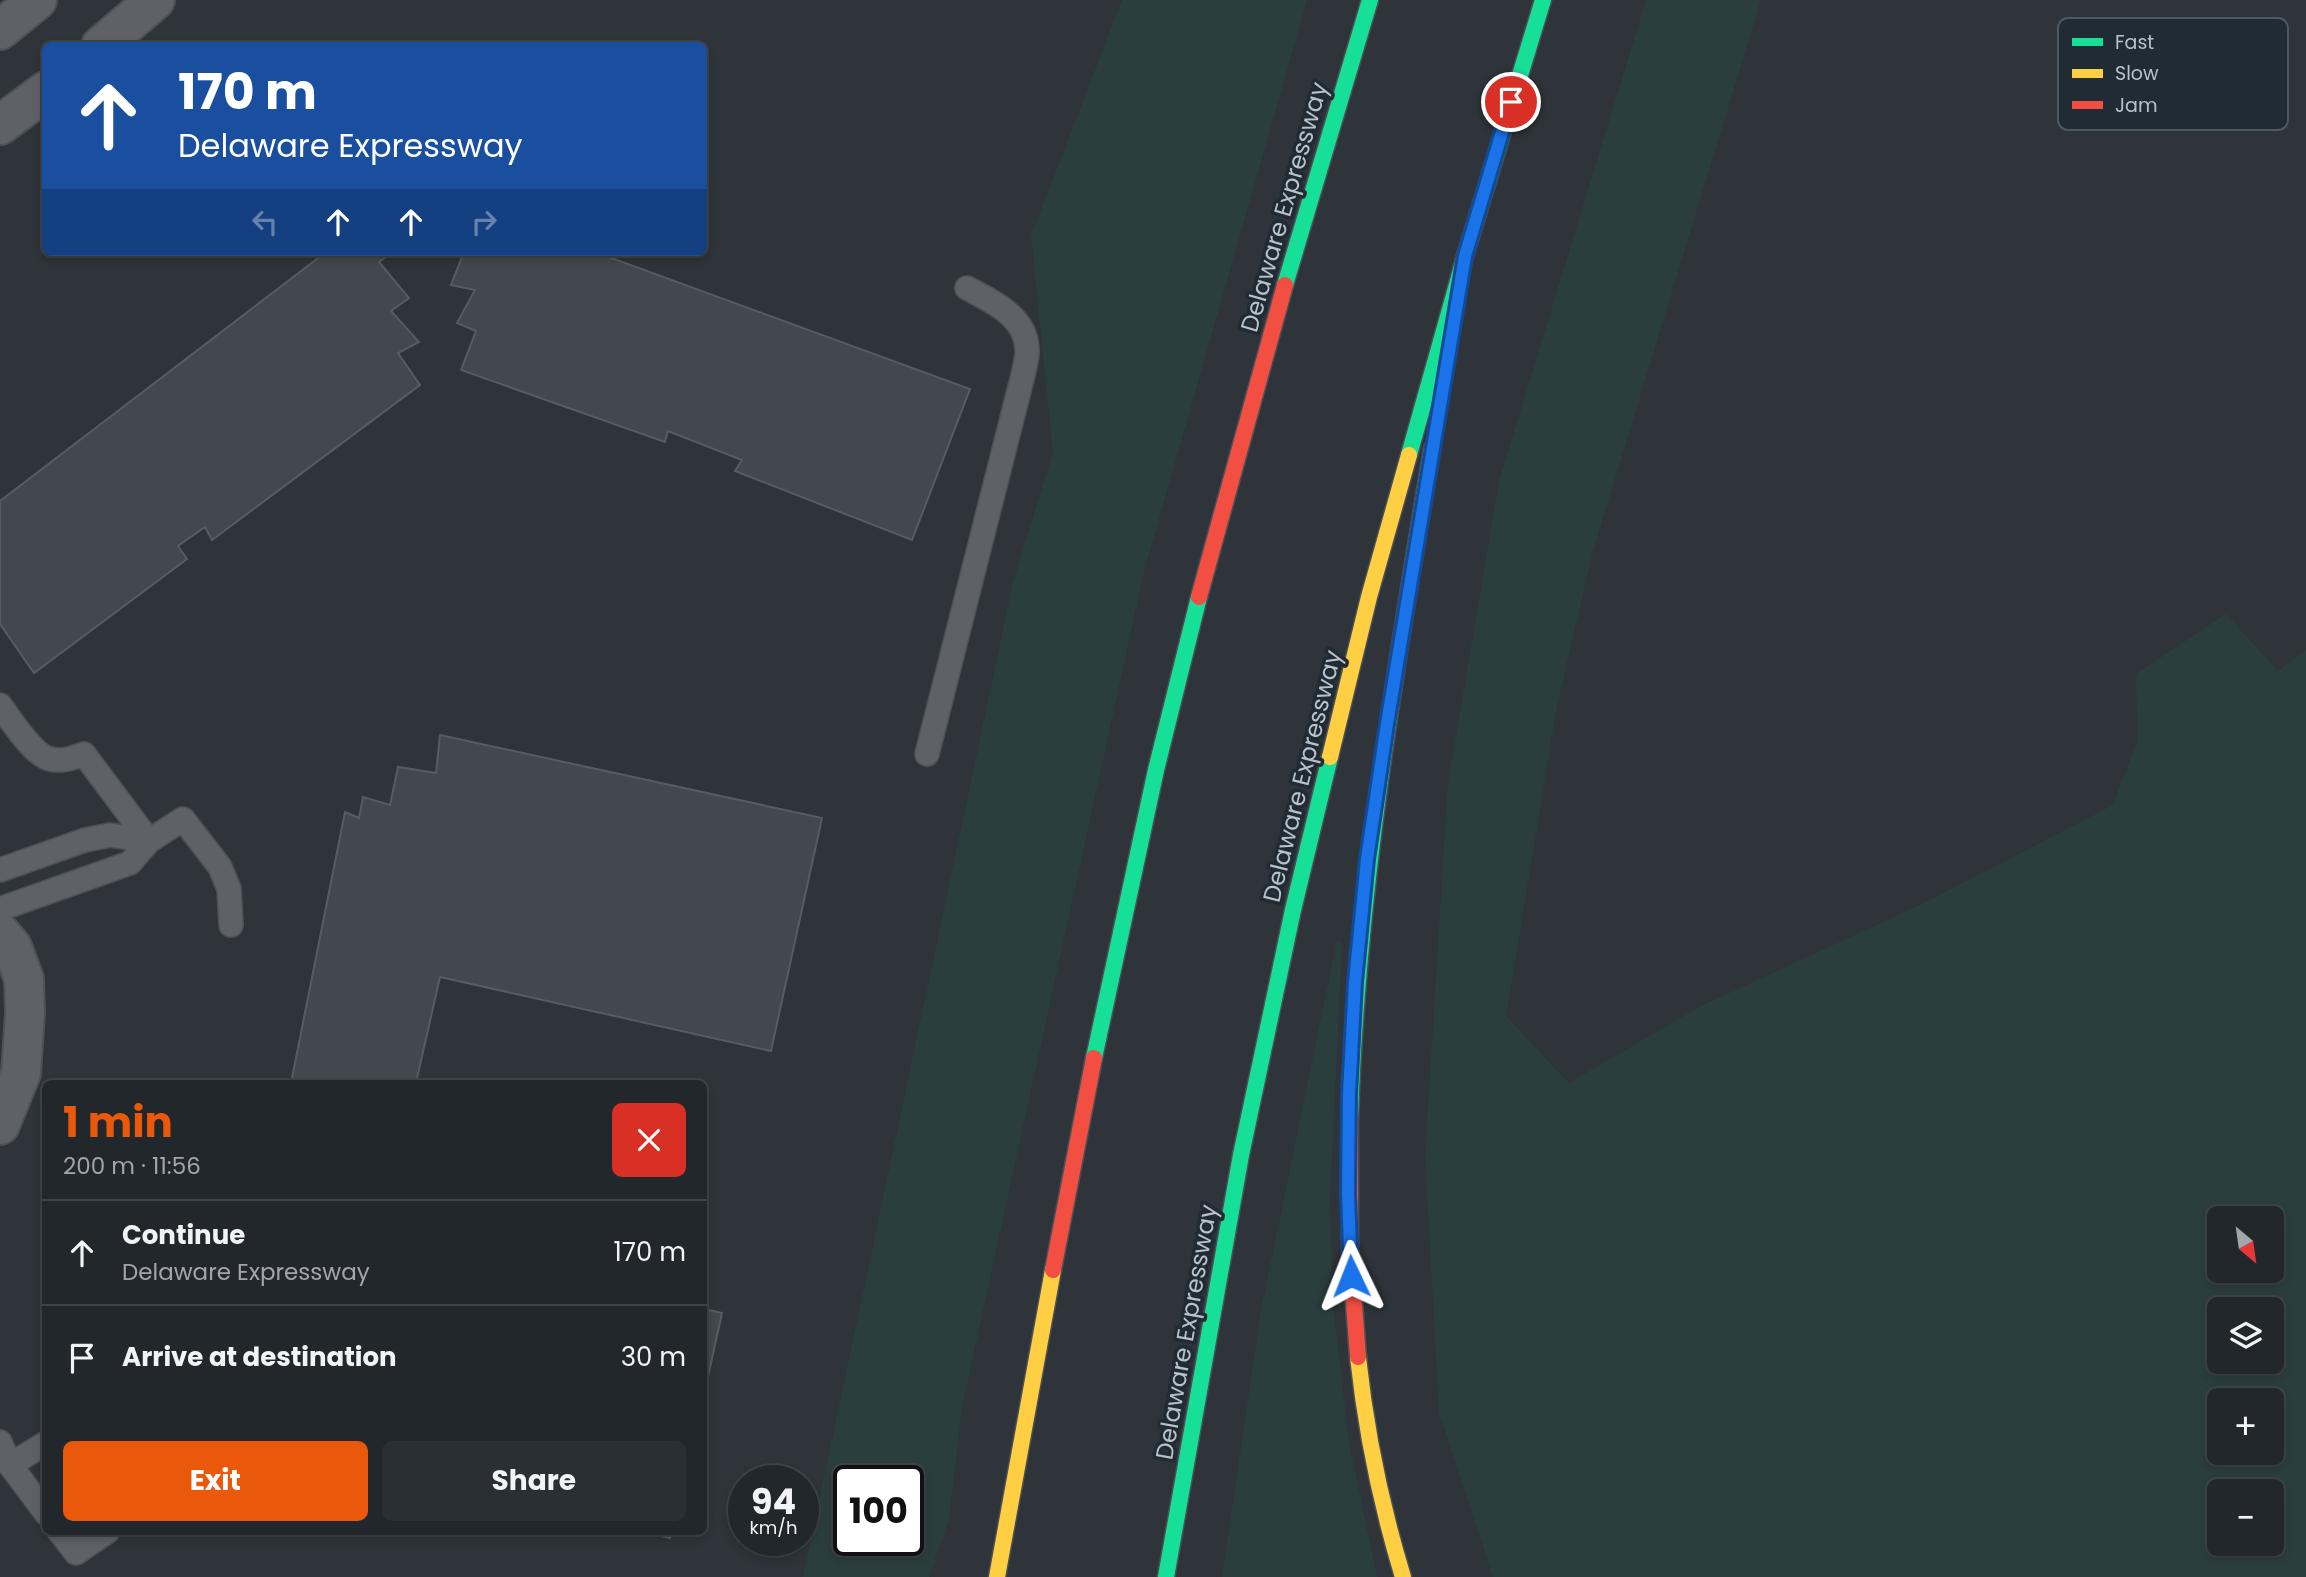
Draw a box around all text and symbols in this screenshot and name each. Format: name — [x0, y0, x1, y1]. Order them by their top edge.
legend — [2058, 18, 2288, 130]
text: Fast — [2115, 29, 2154, 56]
text: 170 m — [178, 58, 317, 126]
text: Slow — [2115, 60, 2159, 87]
icon: ahead — [63, 70, 154, 161]
pin — [1481, 72, 1541, 132]
street label: Delaware Expressway — [1233, 78, 1336, 336]
icon: arrive — [1492, 83, 1530, 121]
text: Jam — [2115, 92, 2157, 119]
text: Delaware Expressway — [178, 123, 523, 168]
icon: left — [246, 203, 284, 241]
icon: ahead — [319, 203, 357, 241]
icon: ahead — [392, 203, 430, 241]
icon: right — [465, 203, 503, 241]
street label: Delaware Expressway — [1255, 646, 1349, 905]
text: 1 min — [63, 1093, 173, 1152]
button: close — [612, 1103, 686, 1177]
text: 200 m · 11:56 — [63, 1150, 201, 1182]
street label: Delaware Expressway — [1147, 1201, 1225, 1462]
north arrow — [2207, 1206, 2284, 1283]
map controls — [2207, 1206, 2284, 1556]
text: Continue — [122, 1217, 245, 1253]
icon: ahead — [63, 1234, 101, 1272]
text: 170 m — [613, 1234, 686, 1270]
position arrow — [1314, 1239, 1388, 1313]
text: Delaware Expressway — [122, 1256, 370, 1288]
button: layers — [2207, 1297, 2284, 1374]
icon: arrive — [63, 1339, 101, 1377]
text: Arrive at destination — [122, 1339, 397, 1375]
text: 30 m — [621, 1339, 686, 1375]
button: + — [2207, 1388, 2284, 1465]
button: Exit — [63, 1441, 368, 1521]
button: Share — [382, 1441, 686, 1521]
speed limit sign: 100 — [833, 1465, 924, 1556]
text: 94 — [751, 1477, 796, 1526]
button: − — [2207, 1479, 2284, 1556]
text: km/h — [750, 1515, 797, 1540]

